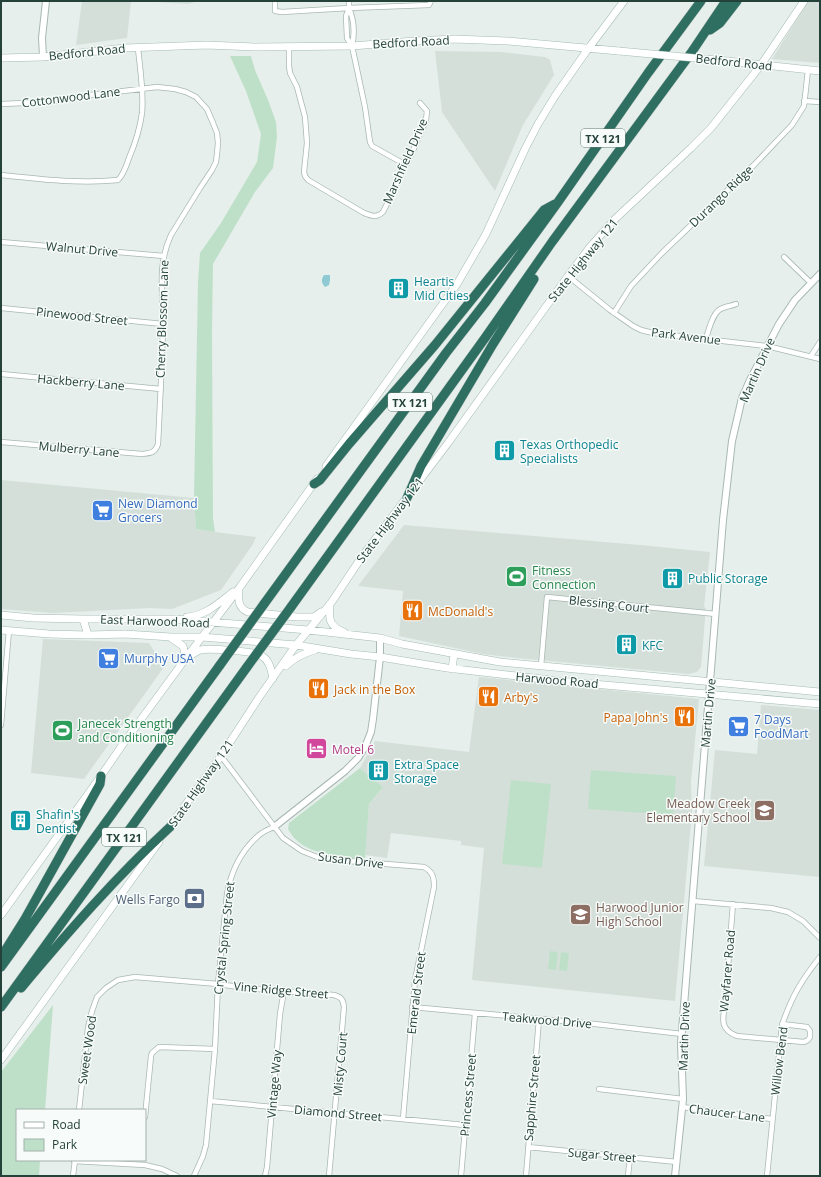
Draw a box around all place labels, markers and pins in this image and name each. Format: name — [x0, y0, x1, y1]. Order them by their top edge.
place label: Heartis Mid Cities — [414, 273, 469, 304]
building icon: Heartis Mid Cities — [385, 275, 411, 301]
place label: Texas Orthopedic Specialists — [520, 436, 619, 467]
building icon: Texas Orthopedic Specialists — [492, 438, 518, 464]
place label: New Diamond Grocers — [118, 495, 198, 526]
supermarket icon: New Diamond Grocers — [89, 497, 115, 523]
place label: Fitness Connection — [532, 562, 596, 593]
sports icon: Fitness Connection — [504, 564, 530, 590]
building icon: Public Storage — [659, 565, 685, 591]
place label: Public Storage — [688, 570, 768, 587]
restaurant icon: McDonald's — [400, 598, 426, 624]
place label: McDonald's — [428, 603, 493, 620]
building icon: KFC — [613, 632, 639, 658]
place label: KFC — [642, 637, 664, 654]
supermarket icon: Murphy USA — [95, 645, 121, 671]
place label: Murphy USA — [124, 650, 194, 667]
restaurant icon: Jack in the Box — [305, 676, 331, 702]
place label: Jack in the Box — [333, 681, 416, 698]
restaurant icon: Arby's — [475, 684, 501, 710]
place label: Arby's — [504, 689, 538, 706]
restaurant icon: Papa John's — [671, 704, 697, 730]
place label: Papa John's — [603, 709, 668, 726]
place label: 7 Days FoodMart — [754, 711, 809, 742]
supermarket icon: 7 Days FoodMart — [726, 713, 752, 739]
place label: Janecek Strength and Conditioning — [77, 715, 174, 746]
sports icon: Janecek Strength and Conditioning — [50, 717, 76, 743]
hotel icon: Motel 6 — [304, 736, 330, 762]
place label: Motel 6 — [332, 741, 374, 758]
place label: Extra Space Storage — [394, 756, 459, 787]
building icon: Extra Space Storage — [366, 758, 392, 784]
place label: Meadow Creek Elementary School — [646, 795, 751, 826]
school or university icon: Meadow Creek Elementary School — [752, 797, 778, 823]
place label: Shafin's Dentist — [36, 806, 80, 837]
building icon: Shafin's Dentist — [8, 808, 34, 834]
bank icon: Wells Fargo — [182, 886, 208, 912]
place label: Wells Fargo — [116, 891, 180, 908]
place label: Harwood Junior High School — [596, 899, 684, 930]
school or university icon: Harwood Junior High School — [568, 901, 594, 927]

